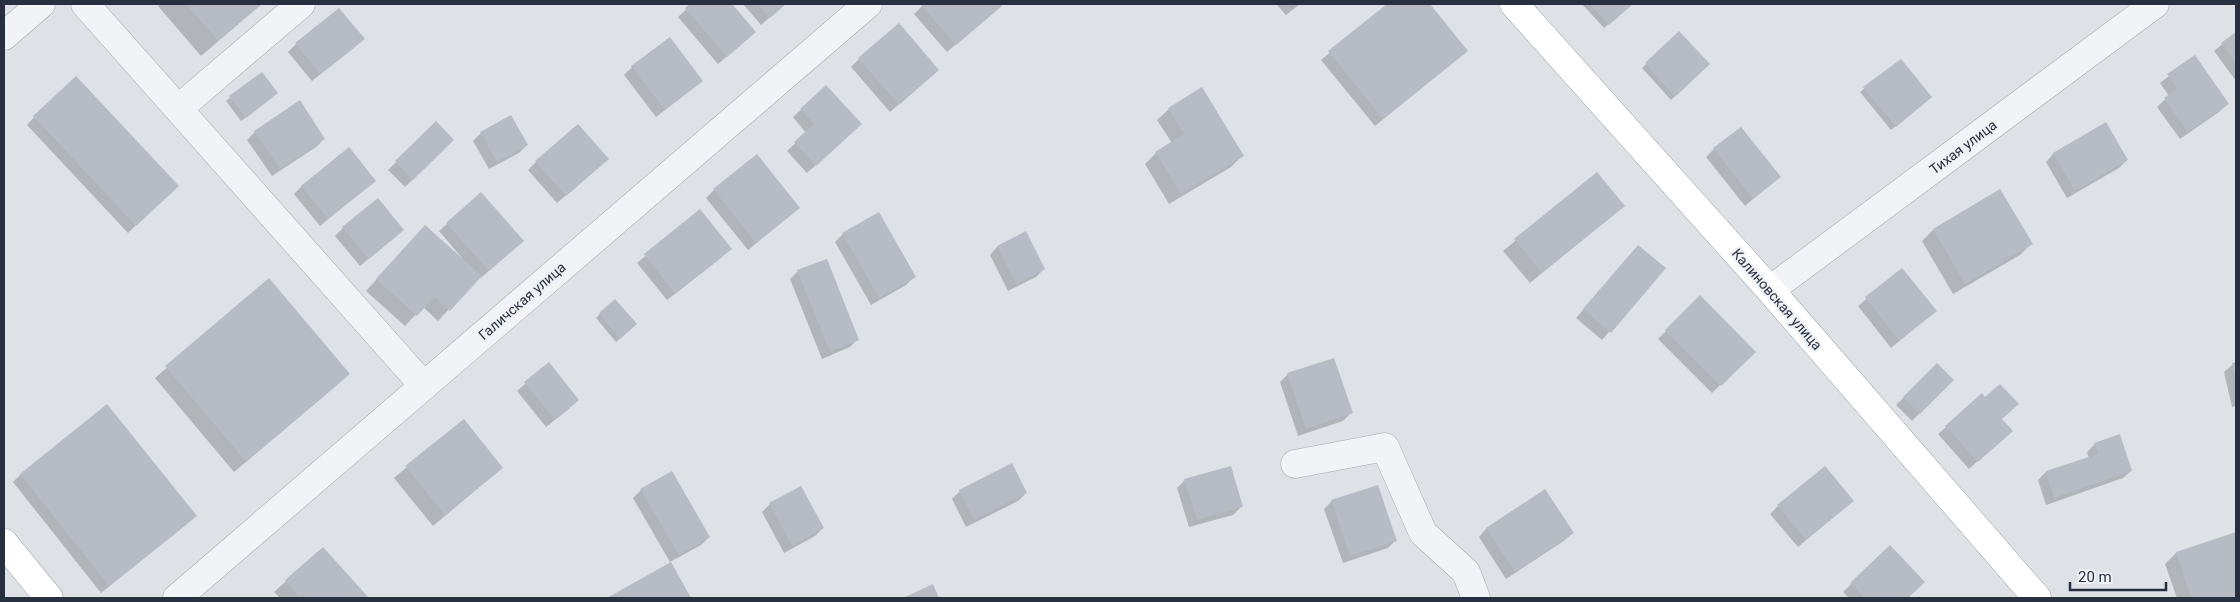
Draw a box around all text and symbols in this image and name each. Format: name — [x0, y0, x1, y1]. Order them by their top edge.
street label: Тихая улица — [1926, 117, 2000, 177]
street label: Калиновская улица — [1729, 245, 1825, 353]
street label: Галичская улица — [475, 259, 569, 343]
scale bar — [2070, 560, 2166, 592]
text: 20 m — [2078, 568, 2112, 586]

